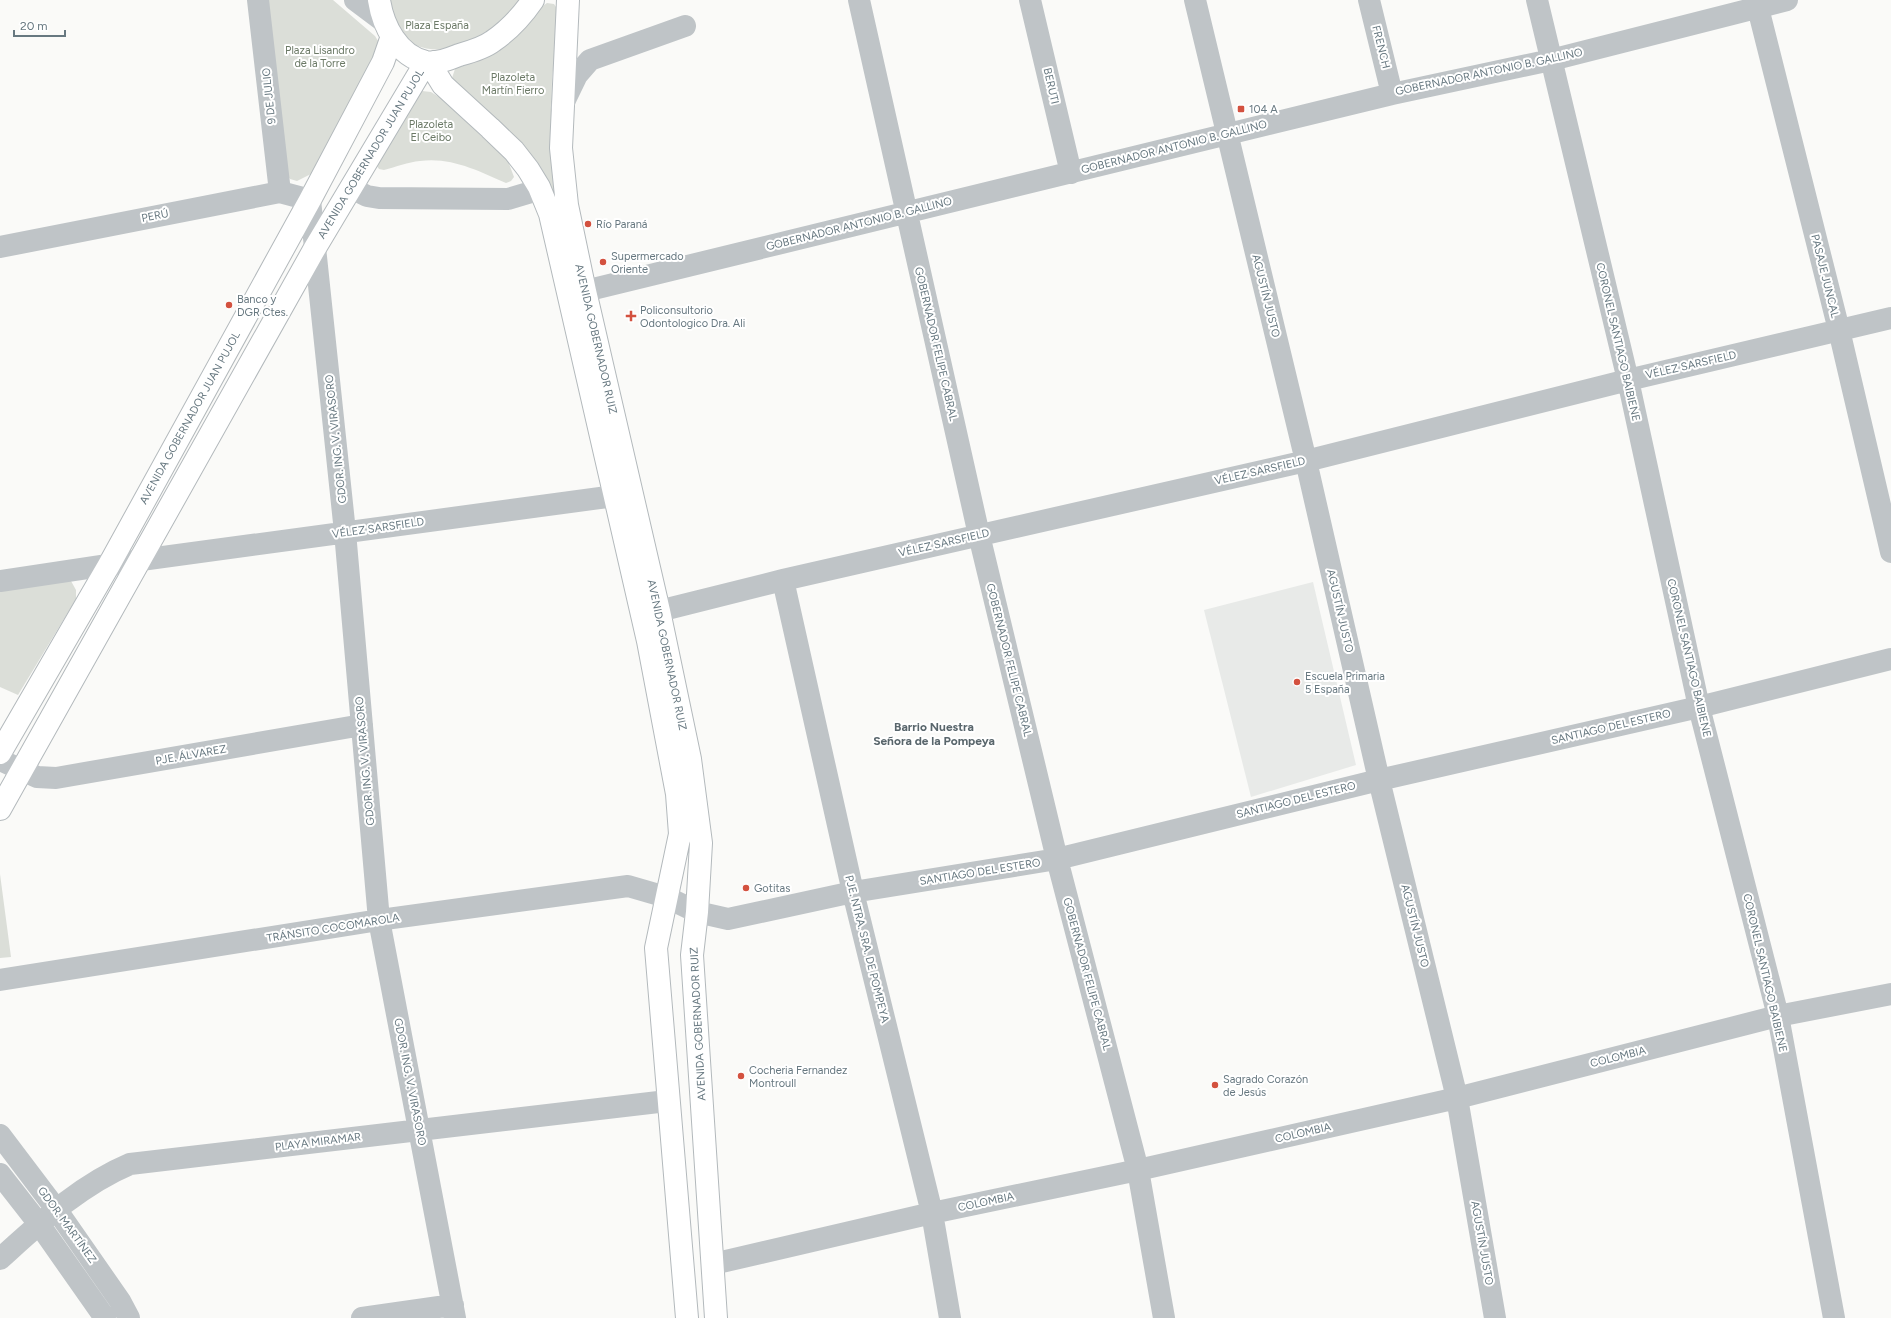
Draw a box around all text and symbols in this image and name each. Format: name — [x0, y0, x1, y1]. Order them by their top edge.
scale bar — [14, 12, 65, 38]
text: 20 m — [20, 19, 48, 33]
park label: Plaza España — [405, 19, 469, 32]
street label: FRENCH — [1369, 24, 1393, 70]
park label: Plaza Lisandro de la Torre — [285, 44, 355, 70]
street label: GOBERNADOR ANTONIO B. GALLINO — [1394, 46, 1584, 98]
street label: 9 DE JULIO — [260, 67, 278, 125]
street label: AVENIDA GOBERNADOR JUAN PUJOL — [315, 67, 427, 241]
street label: BERUTI — [1041, 67, 1061, 105]
park label: Plazoleta Martín Fierro — [482, 71, 544, 97]
place label: 104 A — [1249, 103, 1278, 116]
marker: 104 A — [1236, 104, 1246, 114]
street label: GOBERNADOR ANTONIO B. GALLINO — [1080, 117, 1269, 176]
park label: Plazoleta El Ceibo — [409, 118, 453, 144]
street label: GOBERNADOR ANTONIO B. GALLINO — [765, 194, 954, 253]
street label: PERÚ — [140, 206, 170, 225]
place label: Río Paraná — [596, 218, 647, 231]
marker: Río Paraná — [583, 219, 593, 229]
street label: PASAJE JUNCAL — [1808, 233, 1842, 320]
place label: Supermercado Oriente — [611, 250, 684, 276]
street label: AGUSTÍN JUSTO — [1249, 253, 1283, 339]
marker: Supermercado Oriente — [598, 257, 608, 267]
street label: CORONEL SANTIAGO BAIBIENE — [1593, 261, 1643, 423]
street label: AVENIDA GOBERNADOR RUIZ — [572, 263, 620, 415]
street label: GOBERNADOR FELIPE CABRAL — [912, 266, 960, 423]
place label: Banco y DGR Ctes. — [237, 293, 288, 319]
marker: Banco y DGR Ctes. — [224, 300, 234, 310]
place label: Policonsultorio Odontologico Dra. Ali — [640, 304, 745, 330]
marker: Policonsultorio Odontologico Dra. Ali — [625, 310, 637, 322]
street label: AVENIDA GOBERNADOR JUAN PUJOL — [137, 329, 243, 507]
street label: VÉLEZ SARSFIELD — [1644, 348, 1738, 382]
street label: GDOR. ING. V. VIRASORO — [323, 373, 349, 504]
street label: VÉLEZ SARSFIELD — [1213, 454, 1307, 488]
street label: VÉLEZ SARSFIELD — [331, 515, 425, 541]
street label: VÉLEZ SARSFIELD — [897, 526, 991, 560]
street label: AGUSTÍN JUSTO — [1324, 568, 1356, 654]
street label: CORONEL SANTIAGO BAIBIENE — [1664, 577, 1714, 739]
street label: AVENIDA GOBERNADOR RUIZ — [645, 578, 689, 732]
street label: GOBERNADOR FELIPE CABRAL — [984, 582, 1034, 738]
place label: Escuela Primaria 5 España — [1305, 670, 1385, 696]
marker: Escuela Primaria 5 España — [1292, 677, 1302, 687]
street label: GDOR. ING. V. VIRASORO — [353, 695, 377, 826]
street label: SANTIAGO DEL ESTERO — [1550, 707, 1673, 747]
district label: Barrio Nuestra Señora de la Pompeya — [873, 720, 995, 748]
street label: PJE. ÁLVAREZ — [155, 742, 227, 768]
street label: SANTIAGO DEL ESTERO — [1235, 779, 1357, 821]
street label: SANTIAGO DEL ESTERO — [919, 856, 1042, 888]
street label: PJE. NTRA. SRA. DE POMPEYA — [842, 874, 892, 1025]
place label: Gotitas — [754, 882, 790, 895]
marker: Gotitas — [741, 883, 751, 893]
street label: AGUSTÍN JUSTO — [1398, 883, 1432, 969]
street label: CORONEL SANTIAGO BAIBIENE — [1740, 892, 1790, 1054]
street label: GOBERNADOR FELIPE CABRAL — [1060, 896, 1114, 1052]
street label: TRÁNSITO COCOMAROLA — [266, 911, 401, 945]
street label: AVENIDA GOBERNADOR RUIZ — [687, 947, 709, 1101]
street label: GDOR. ING. V. VIRASORO — [391, 1017, 429, 1147]
street label: COLOMBIA — [1589, 1044, 1648, 1070]
place label: Cocheria Fernandez Montroull — [749, 1064, 847, 1090]
marker: Cocheria Fernandez Montroull — [736, 1071, 746, 1081]
place label: Sagrado Corazón de Jesús — [1223, 1073, 1308, 1099]
marker: Sagrado Corazón de Jesús — [1210, 1080, 1220, 1090]
street label: COLOMBIA — [1274, 1120, 1333, 1146]
street label: PLAYA MIRAMAR — [274, 1130, 362, 1154]
street label: GDOR. MARTÍNEZ — [35, 1184, 99, 1266]
street label: COLOMBIA — [957, 1190, 1016, 1214]
street label: AGUSTÍN JUSTO — [1468, 1200, 1496, 1287]

